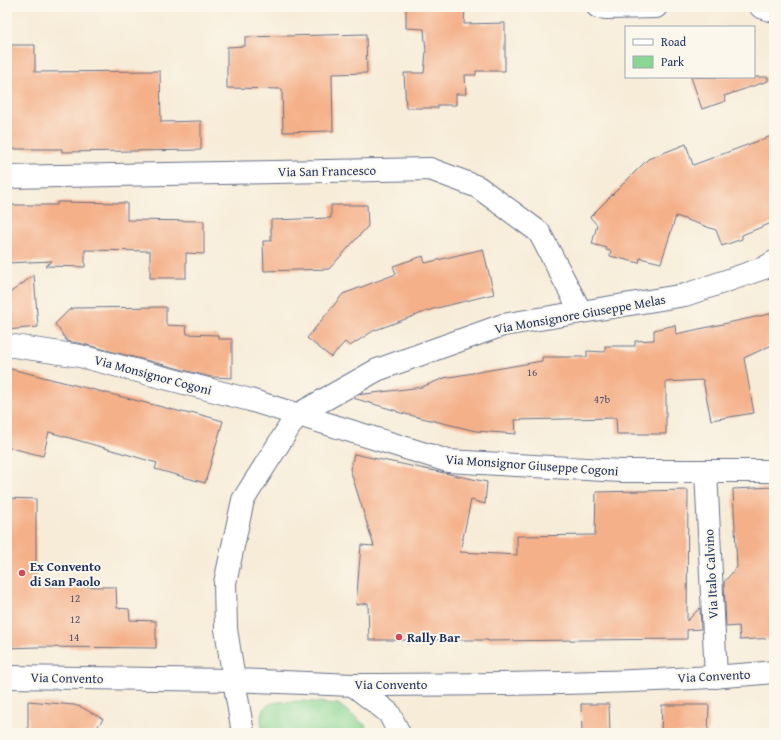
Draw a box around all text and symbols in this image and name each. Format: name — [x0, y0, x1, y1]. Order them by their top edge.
legend — [625, 26, 755, 78]
text: Road — [661, 33, 687, 50]
text: Park — [661, 53, 685, 70]
street label: Via San Francesco — [278, 161, 377, 181]
street label: Via Monsignore Giuseppe Melas — [493, 290, 667, 338]
street label: Via Monsignor Cogoni — [92, 350, 214, 400]
house number: 16 — [527, 364, 537, 380]
house number: 47b — [594, 391, 610, 407]
street label: Via Monsignor Giuseppe Cogoni — [445, 449, 620, 481]
street label: Via Italo Calvino — [699, 528, 723, 619]
place label: Ex Convento di San Paolo — [30, 557, 101, 591]
marker: Ex Convento di San Paolo — [17, 568, 27, 578]
house number: 12 — [70, 590, 80, 606]
house number: 12 — [70, 611, 80, 627]
place label: Rally Bar — [407, 628, 460, 647]
house number: 14 — [69, 629, 79, 645]
marker: Rally Bar — [394, 632, 404, 642]
street label: Via Convento — [677, 665, 751, 687]
street label: Via Convento — [30, 668, 104, 688]
street label: Via Convento — [355, 675, 428, 694]

